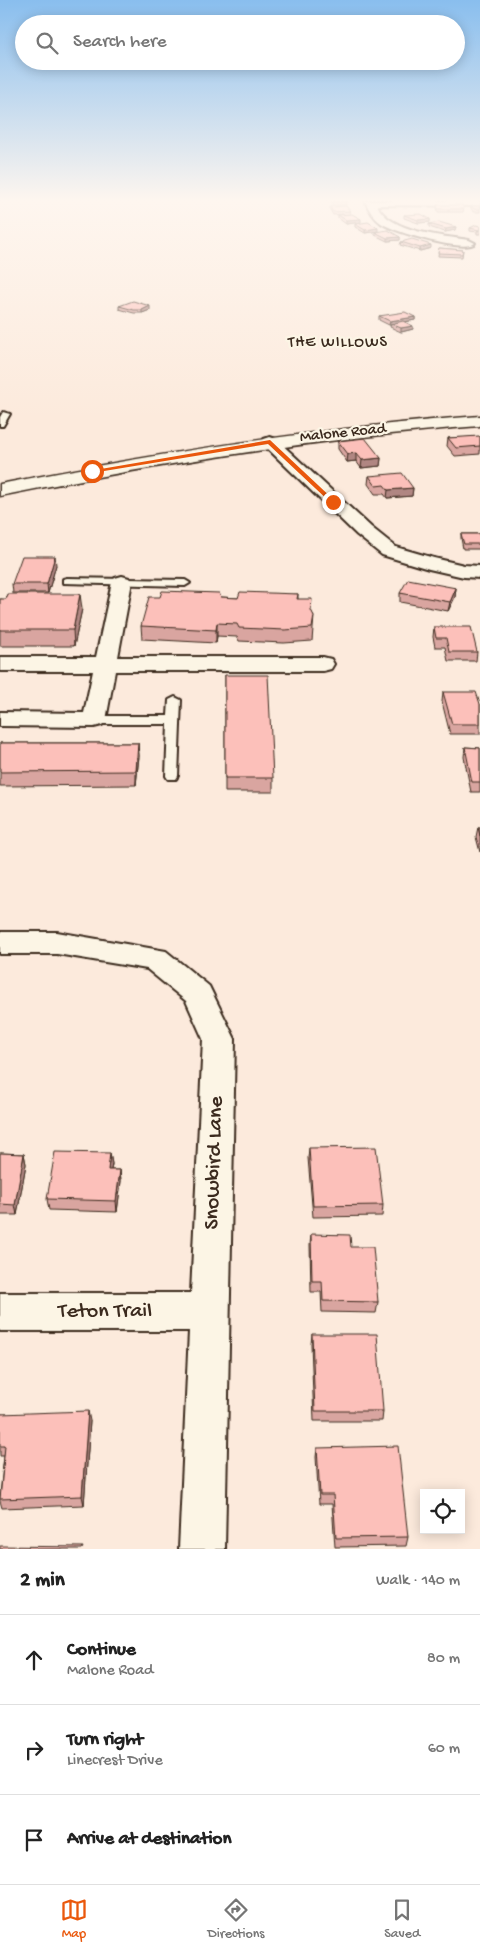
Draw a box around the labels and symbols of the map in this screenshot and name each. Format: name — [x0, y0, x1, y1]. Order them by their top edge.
district label: THE WILLOWS — [287, 334, 388, 353]
street label: Malone Road — [299, 420, 389, 448]
route start — [81, 460, 104, 483]
route end — [322, 491, 345, 514]
street label: Snowbird Lane — [200, 1095, 230, 1230]
street label: Teton Trail — [56, 1299, 152, 1325]

